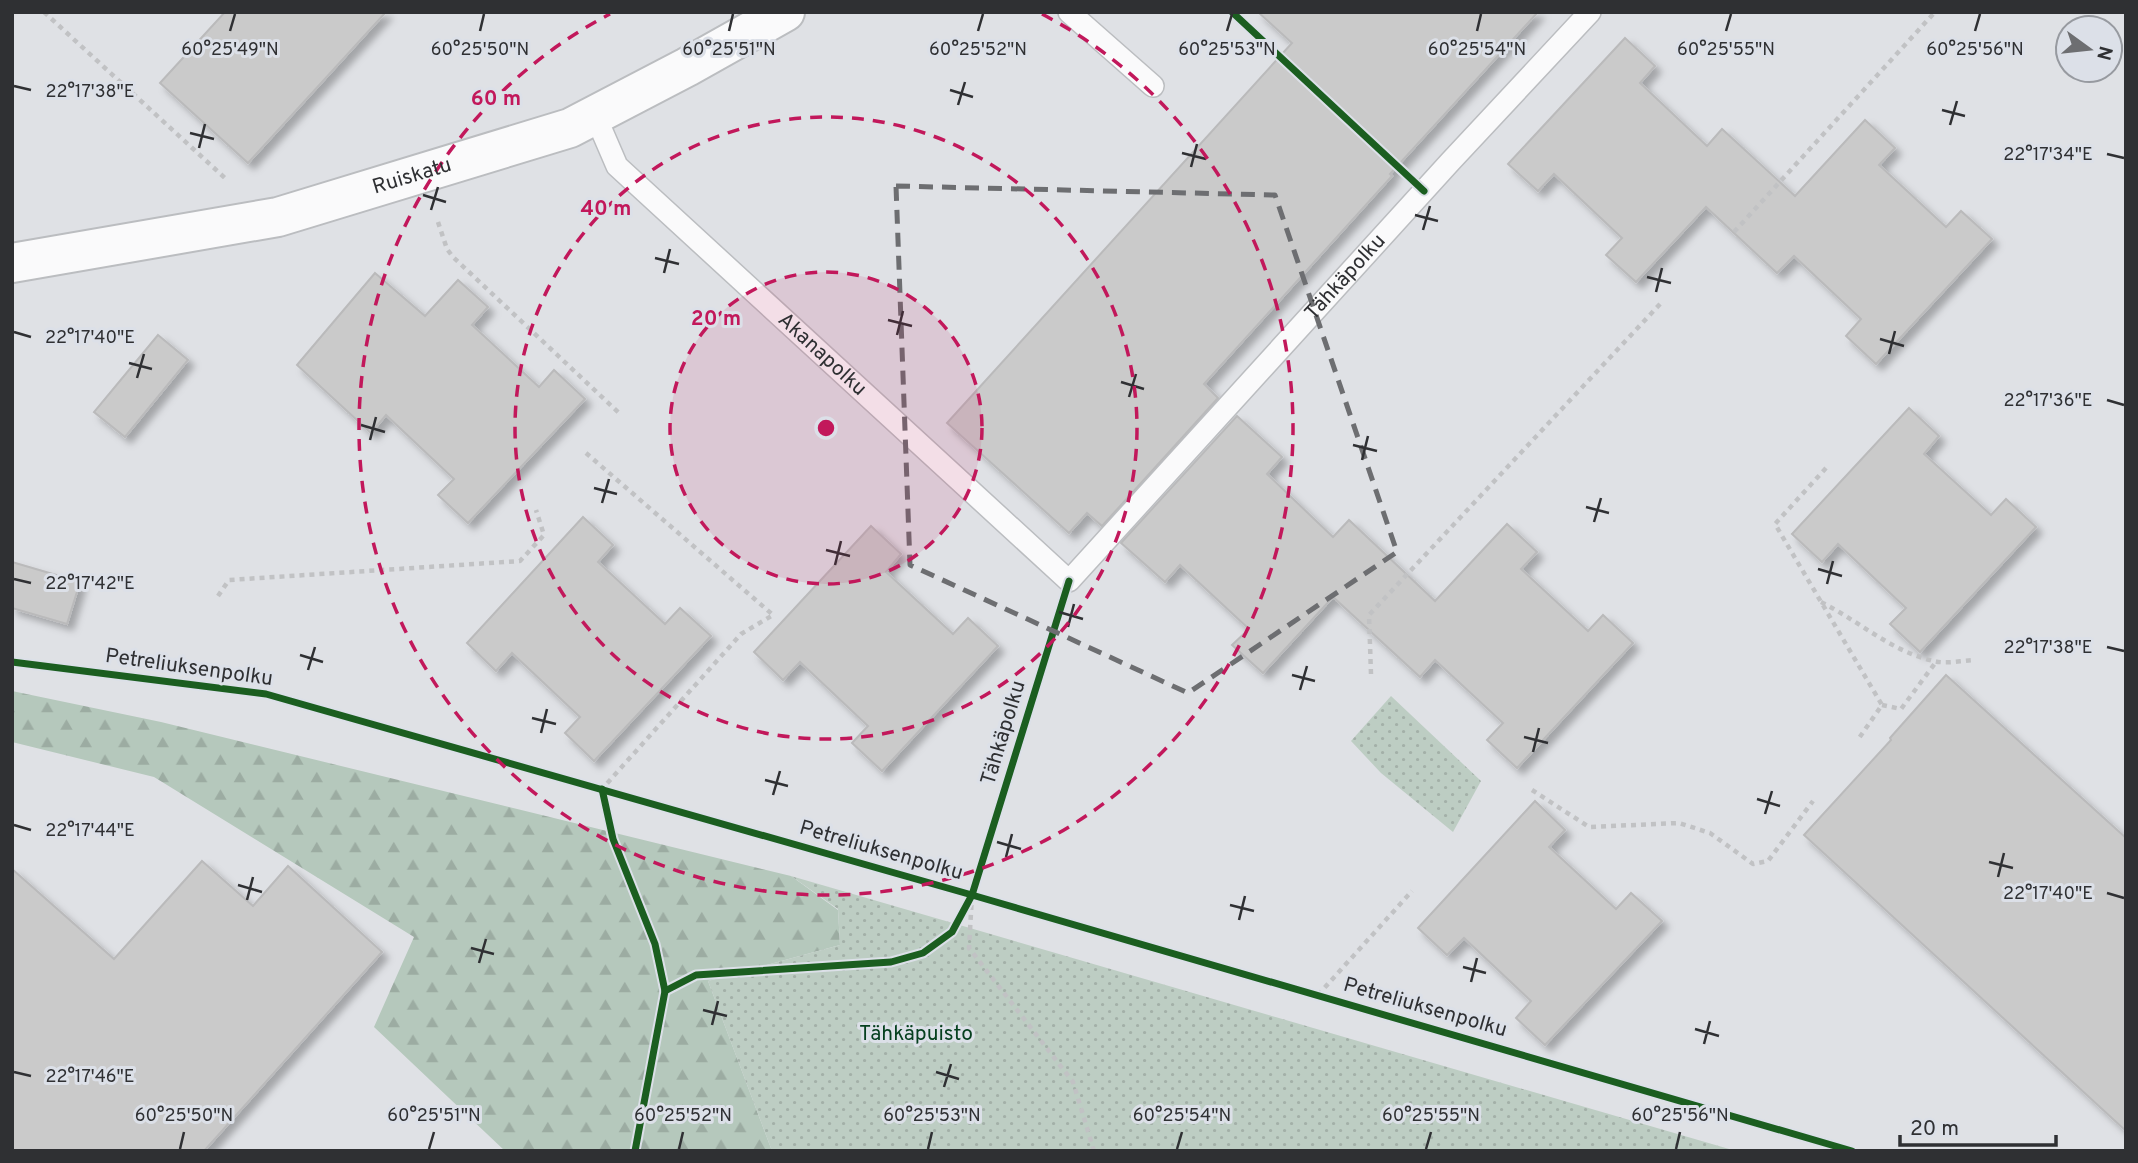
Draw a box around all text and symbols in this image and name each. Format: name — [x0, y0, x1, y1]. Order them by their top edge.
north arrow — [2054, 14, 2124, 84]
text: 60°25'49"N — [181, 39, 279, 62]
text: 60°25'50"N — [431, 39, 529, 62]
text: 60°25'51"N — [682, 39, 776, 62]
text: 60°25'52"N — [929, 39, 1027, 62]
text: 60°25'53"N — [1178, 39, 1276, 62]
text: 60°25'54"N — [1428, 39, 1526, 62]
text: 60°25'55"N — [1677, 39, 1775, 62]
text: 60°25'56"N — [1926, 39, 2024, 62]
text: N — [2090, 43, 2117, 63]
text: 22°17'38"E — [45, 81, 135, 104]
text: 60 m — [471, 86, 521, 113]
text: 22°17'34"E — [2003, 144, 2093, 167]
street label: Ruiskatu — [369, 151, 455, 201]
text: 40 m — [581, 196, 631, 223]
street label: Tähkäpolku — [1299, 228, 1392, 326]
text: 20 m — [691, 306, 741, 333]
street label: Akanapolku — [772, 307, 872, 402]
text: 22°17'40"E — [45, 327, 135, 350]
text: 22°17'36"E — [2004, 390, 2092, 413]
centre of rings — [814, 416, 838, 440]
text: 22°17'42"E — [45, 573, 135, 596]
text: 22°17'38"E — [2003, 637, 2093, 660]
street label: Petreliuksenpolku — [103, 643, 275, 693]
street label: Tähkäpolku — [975, 677, 1033, 789]
street label: Petreliuksenpolku — [796, 815, 966, 887]
text: 22°17'44"E — [45, 820, 135, 843]
text: 22°17'40"E — [2003, 883, 2093, 906]
street label: Petreliuksenpolku — [1340, 972, 1510, 1044]
park label: Tähkäpuisto — [859, 1021, 973, 1048]
text: 22°17'46"E — [45, 1066, 135, 1089]
scale bar — [1900, 1104, 2056, 1148]
text: 60°25'50"N — [135, 1105, 233, 1128]
text: 60°25'51"N — [387, 1105, 481, 1128]
text: 60°25'52"N — [634, 1105, 732, 1128]
text: 60°25'53"N — [883, 1105, 981, 1128]
text: 60°25'54"N — [1133, 1105, 1231, 1128]
text: 60°25'55"N — [1382, 1105, 1480, 1128]
text: 60°25'56"N — [1631, 1105, 1729, 1128]
text: 20 m — [1910, 1116, 1959, 1143]

